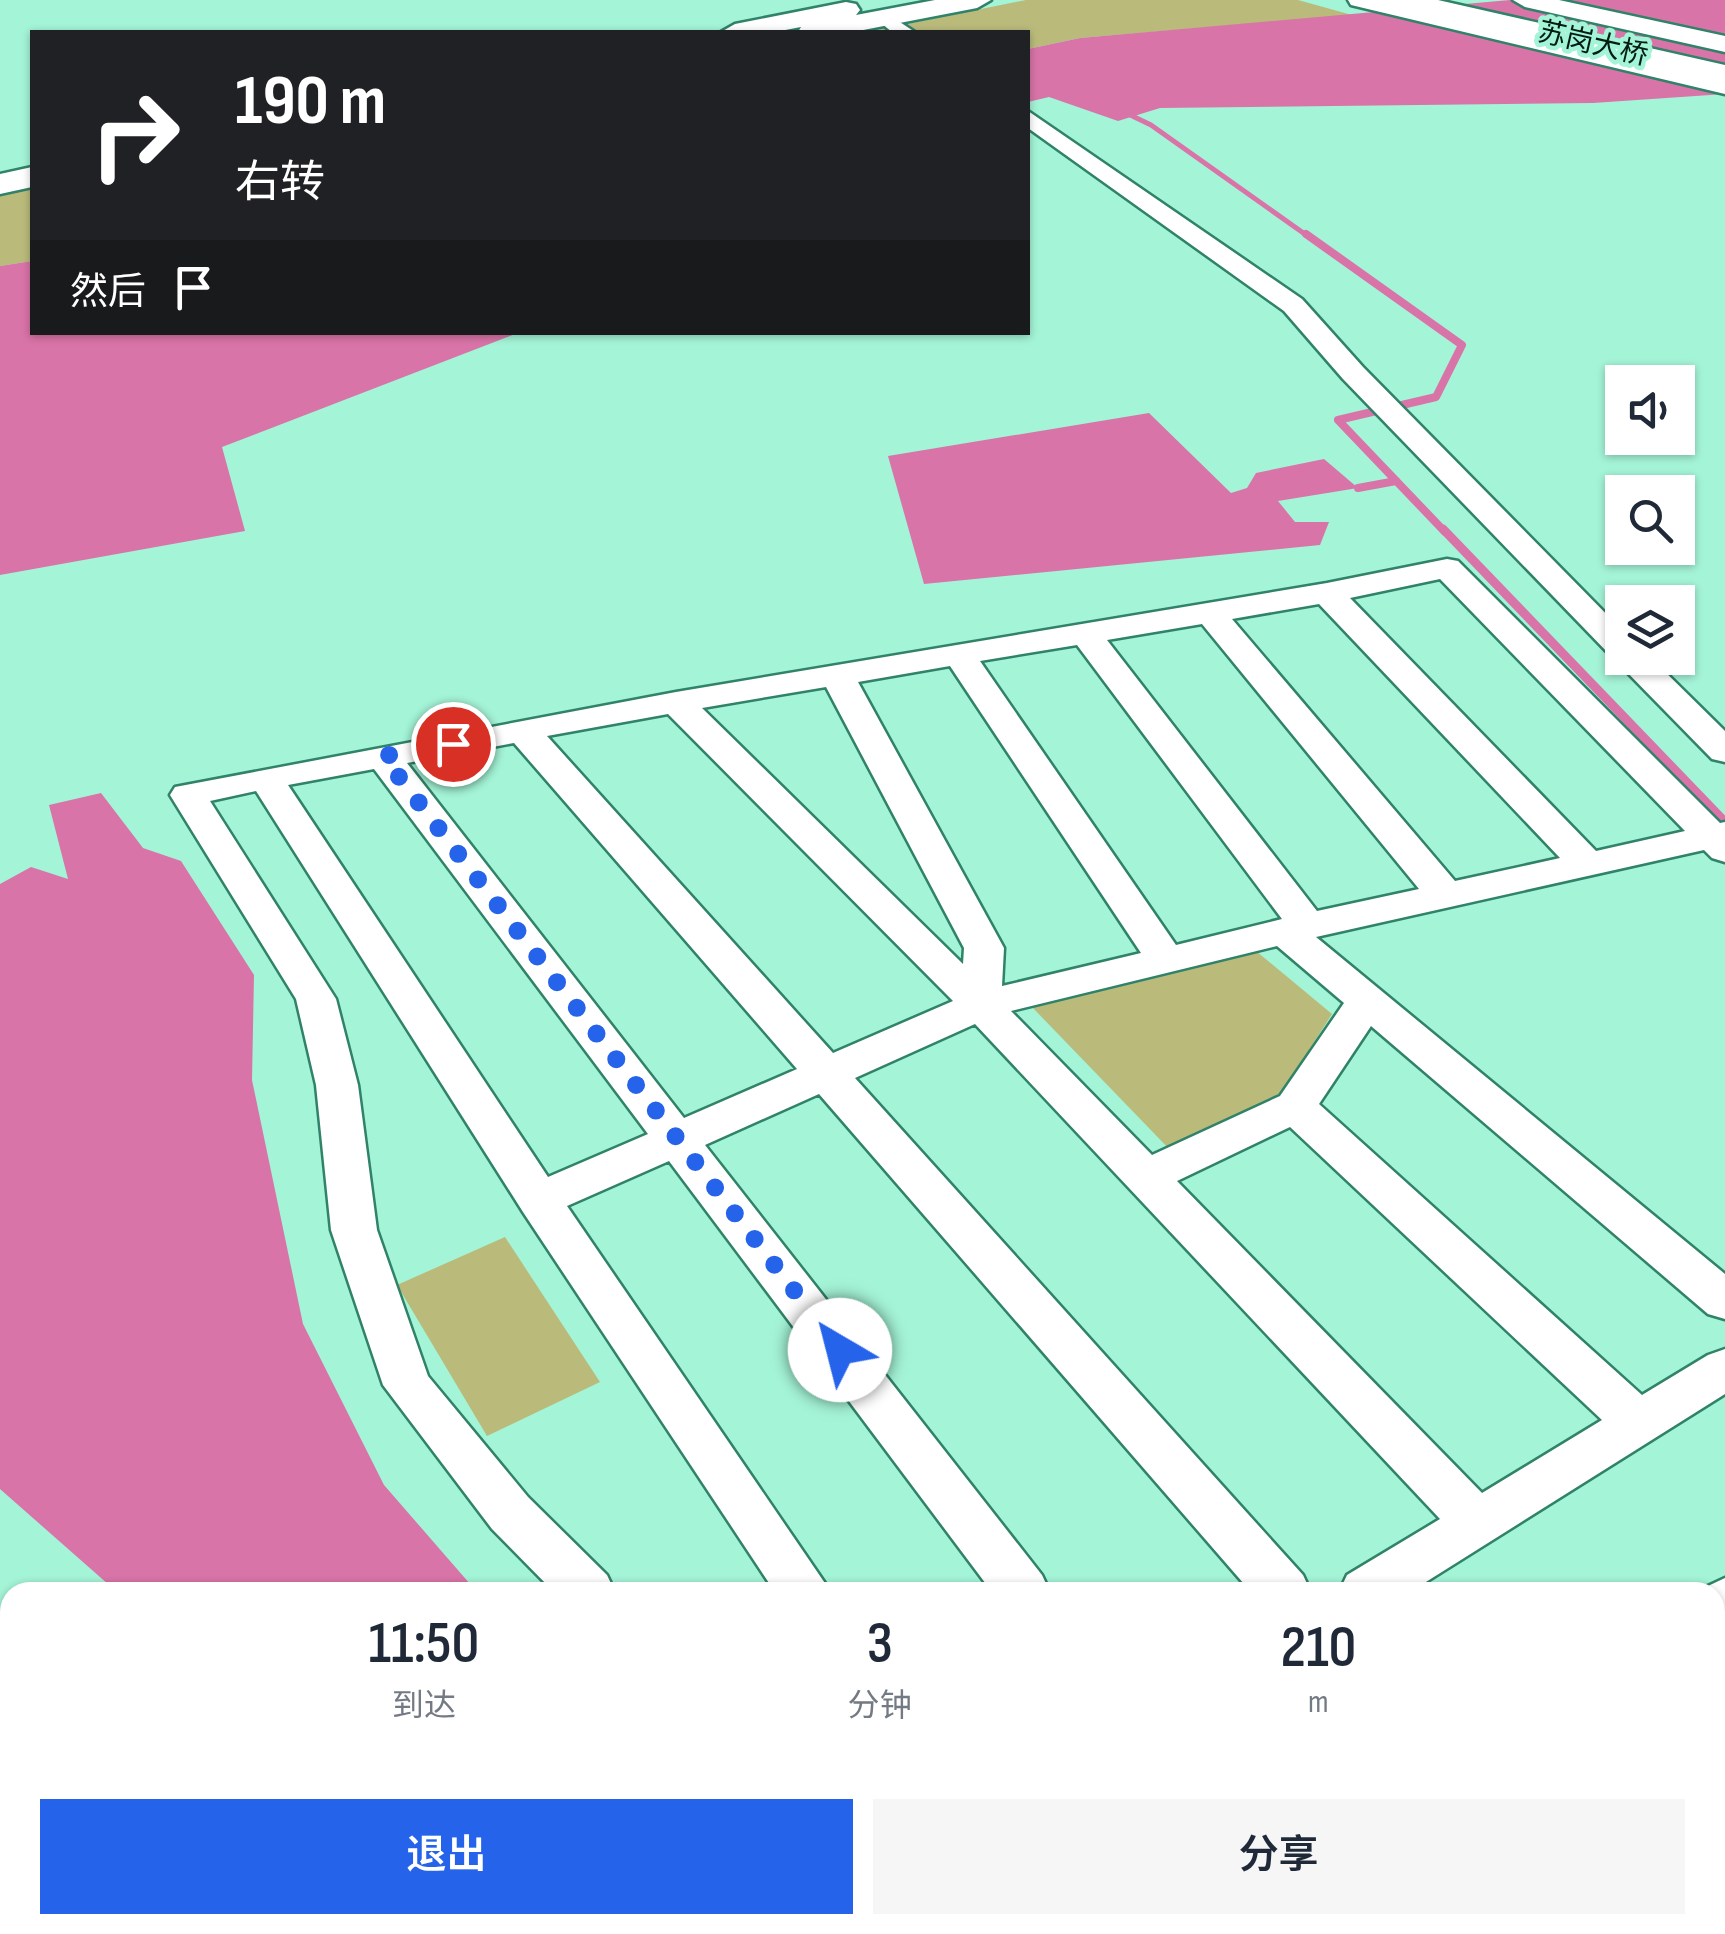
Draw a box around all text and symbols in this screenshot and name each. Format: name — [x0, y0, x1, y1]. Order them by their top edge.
street label: 苏岗大桥 — [1535, 15, 1651, 73]
text: 190 m — [235, 60, 386, 144]
icon: right — [70, 70, 200, 200]
text: 右转 — [235, 156, 325, 211]
icon: arrive — [166, 260, 221, 315]
text: 然后 — [70, 270, 146, 315]
map controls — [1605, 365, 1695, 675]
button: sound — [1605, 365, 1695, 455]
button: search — [1605, 475, 1695, 565]
button: layers — [1605, 585, 1695, 675]
pin — [411, 702, 496, 787]
icon: arrive — [426, 717, 481, 772]
position arrow — [788, 1298, 892, 1402]
text: 11:50 — [369, 1608, 479, 1680]
text: 3 — [867, 1608, 893, 1680]
text: 210 — [1280, 1612, 1356, 1684]
text: m — [1308, 1683, 1329, 1722]
text: 到达 — [392, 1687, 456, 1726]
text: 分钟 — [848, 1687, 912, 1726]
button: 退出 — [40, 1799, 853, 1914]
button: 分享 — [873, 1799, 1685, 1914]

